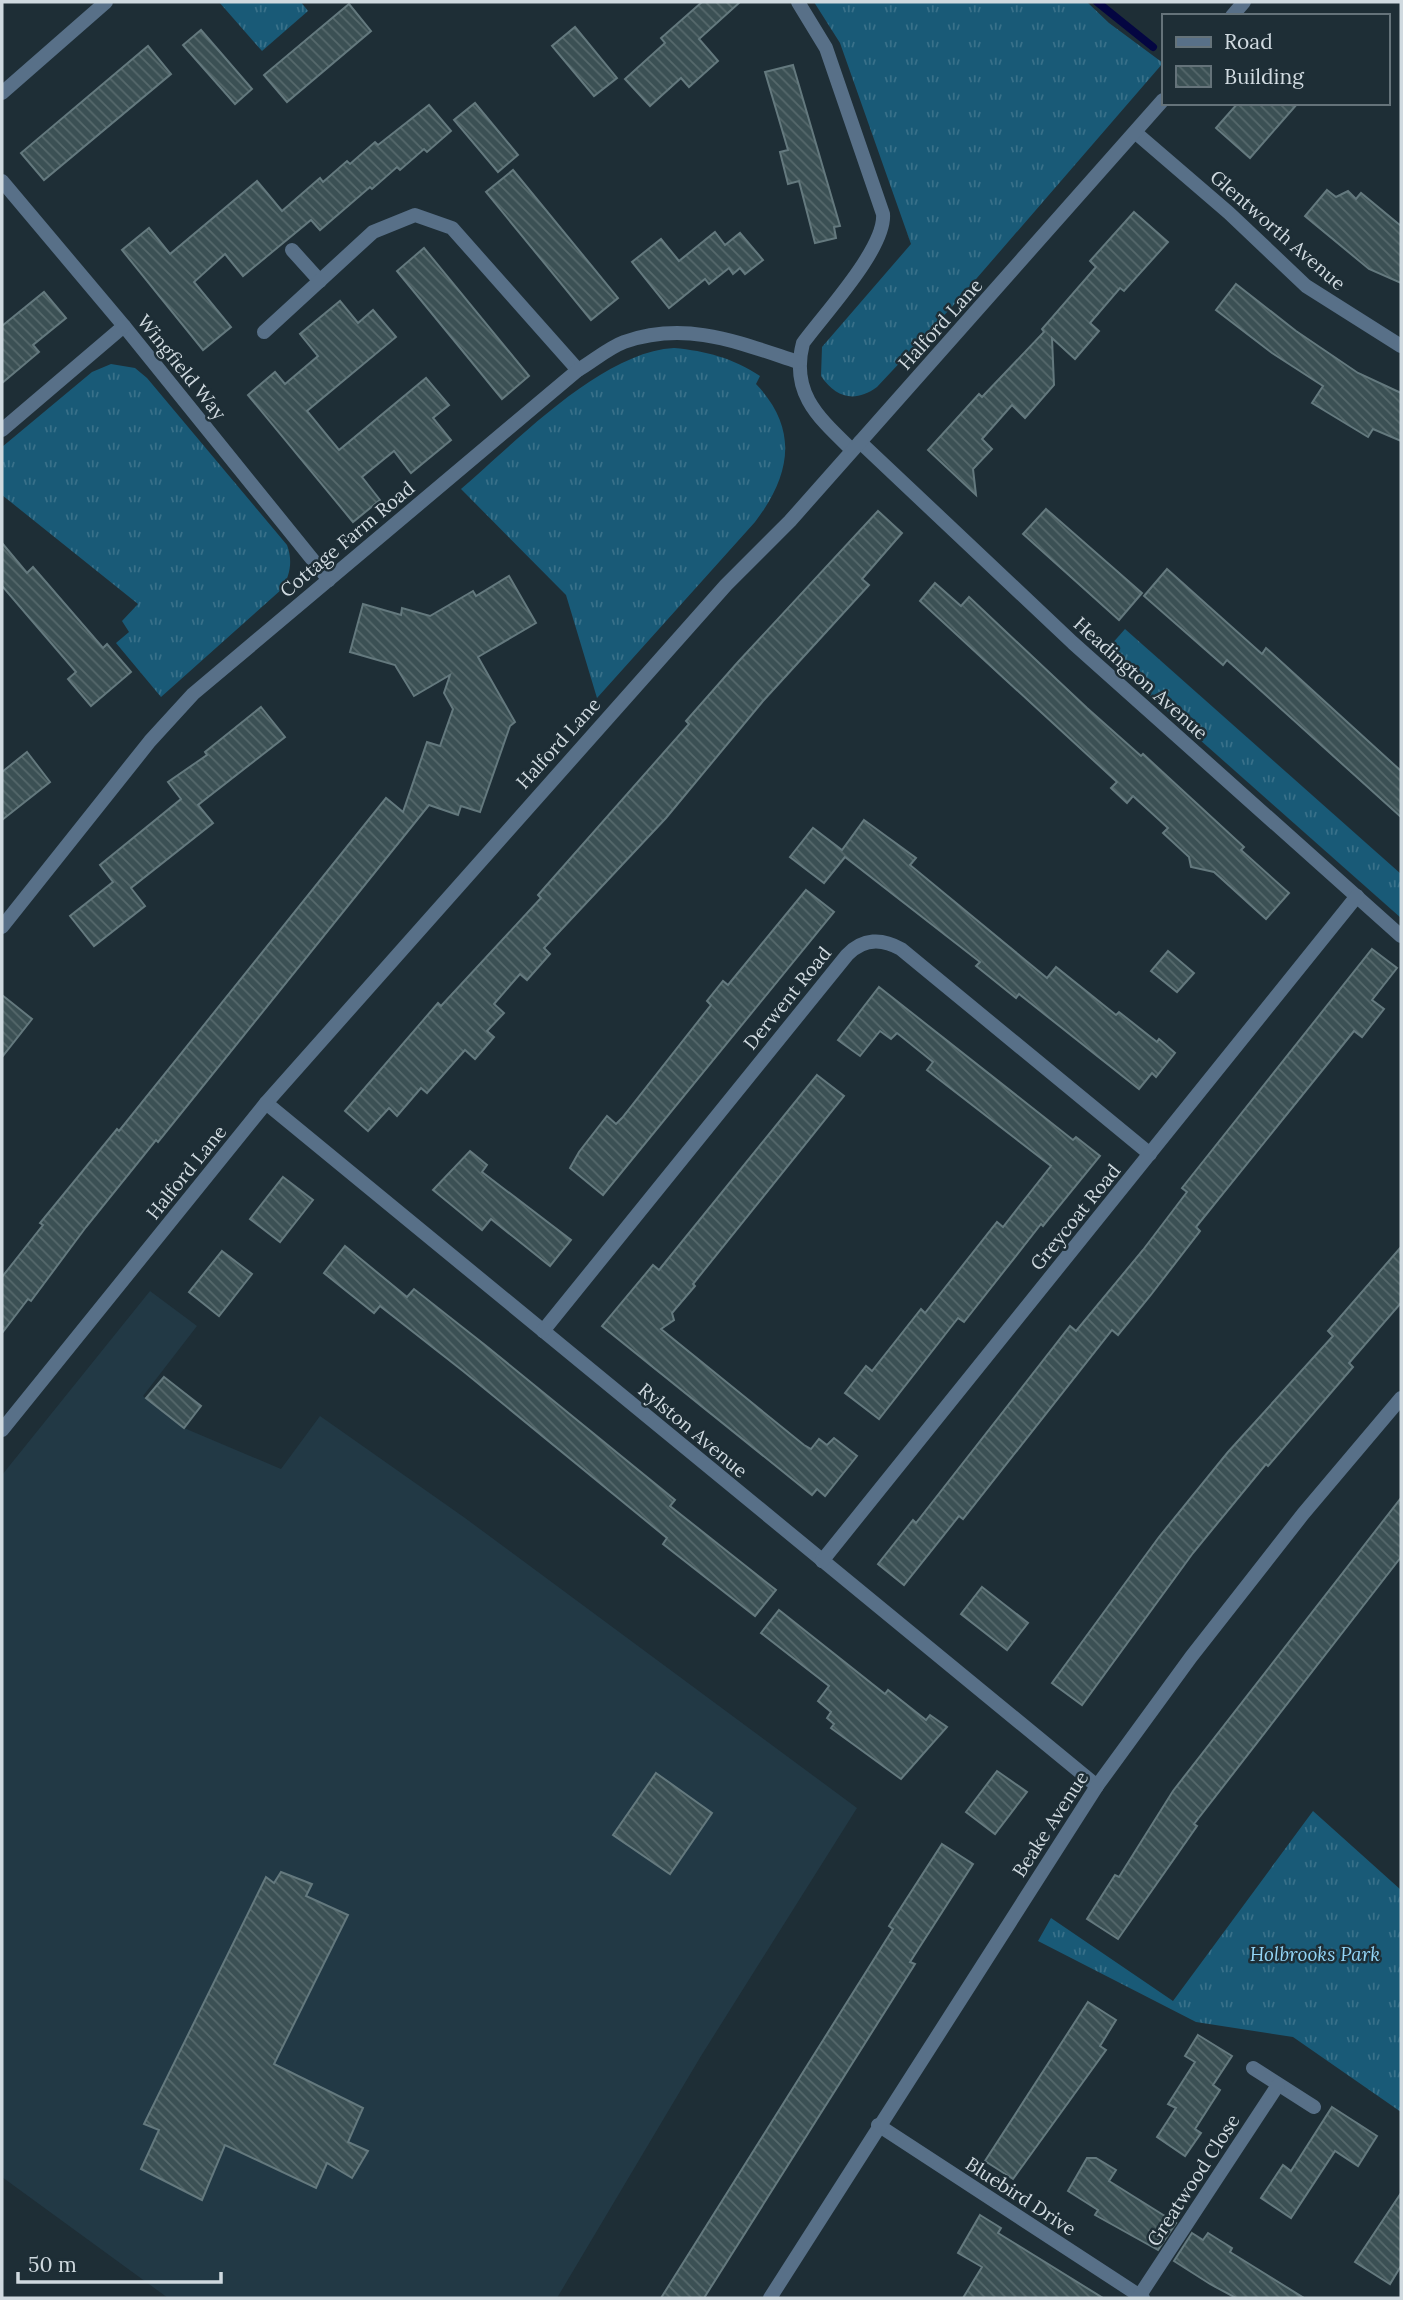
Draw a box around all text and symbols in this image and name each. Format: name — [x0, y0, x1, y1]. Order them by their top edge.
legend — [1162, 14, 1389, 105]
text: Road — [1224, 28, 1273, 55]
text: Building — [1224, 63, 1304, 90]
street label: Glentworth Avenue — [1205, 165, 1351, 295]
street label: Halford Lane — [893, 273, 987, 375]
street label: Wingfield Way — [132, 310, 232, 424]
street label: Cottage Farm Road — [275, 476, 419, 602]
street label: Headington Avenue — [1069, 611, 1213, 745]
street label: Halford Lane — [511, 692, 605, 794]
street label: Derwent Road — [738, 942, 836, 1054]
street label: Halford Lane — [141, 1120, 231, 1224]
street label: Greycoat Road — [1025, 1159, 1125, 1275]
street label: Rylston Avenue — [633, 1377, 753, 1483]
street label: Beake Avenue — [1007, 1766, 1093, 1882]
park label: Holbrooks Park — [1250, 1942, 1380, 1966]
street label: Greatwood Close — [1141, 2110, 1245, 2250]
street label: Bluebird Drive — [961, 2151, 1081, 2241]
scale bar — [18, 2240, 220, 2284]
text: 50 m — [28, 2251, 77, 2278]

